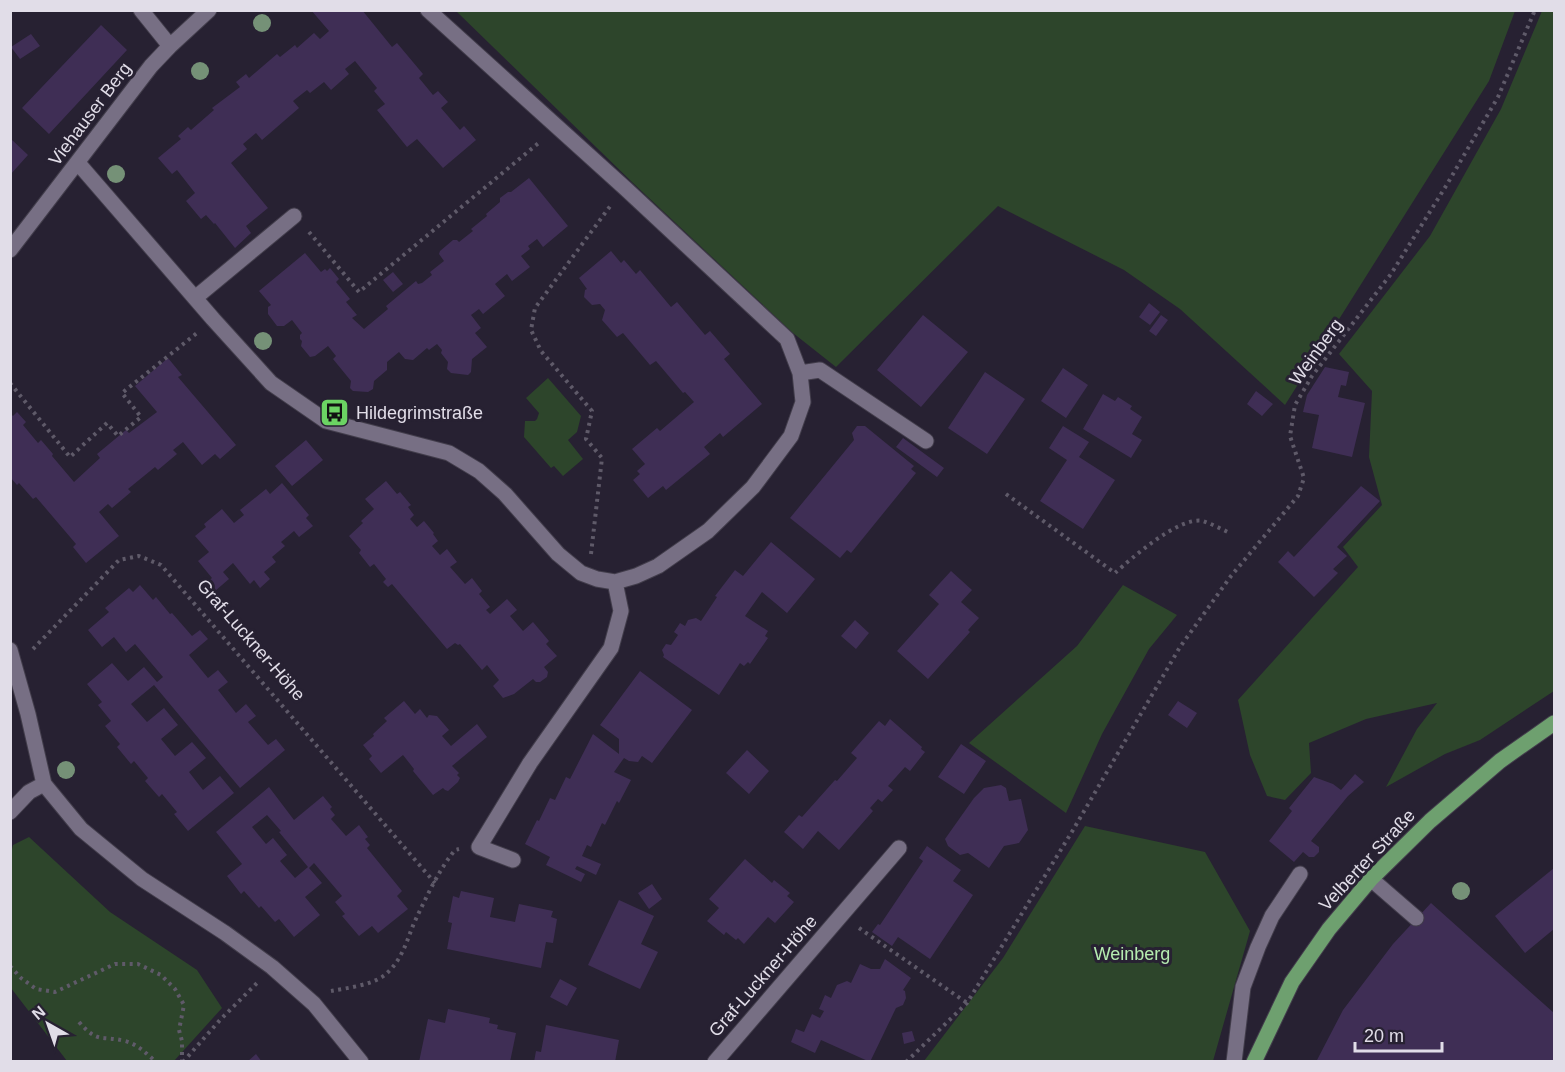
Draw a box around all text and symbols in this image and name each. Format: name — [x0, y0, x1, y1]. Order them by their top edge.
street label: Viehauser Berg — [45, 59, 135, 169]
street label: Weinberg — [1285, 315, 1347, 389]
bus stop icon: Hildegrimstraße — [319, 397, 351, 429]
place label: Hildegrimstraße — [356, 403, 483, 423]
street label: Graf-Luckner-Höhe — [193, 575, 309, 705]
street label: Velberter Straße — [1315, 805, 1419, 915]
street label: Graf-Luckner-Höhe — [705, 911, 821, 1041]
park label: Weinberg — [1094, 944, 1170, 964]
north arrow — [18, 994, 78, 1054]
text: N — [29, 1003, 49, 1023]
scale bar — [1355, 1015, 1442, 1053]
text: 20 m — [1364, 1026, 1404, 1046]

